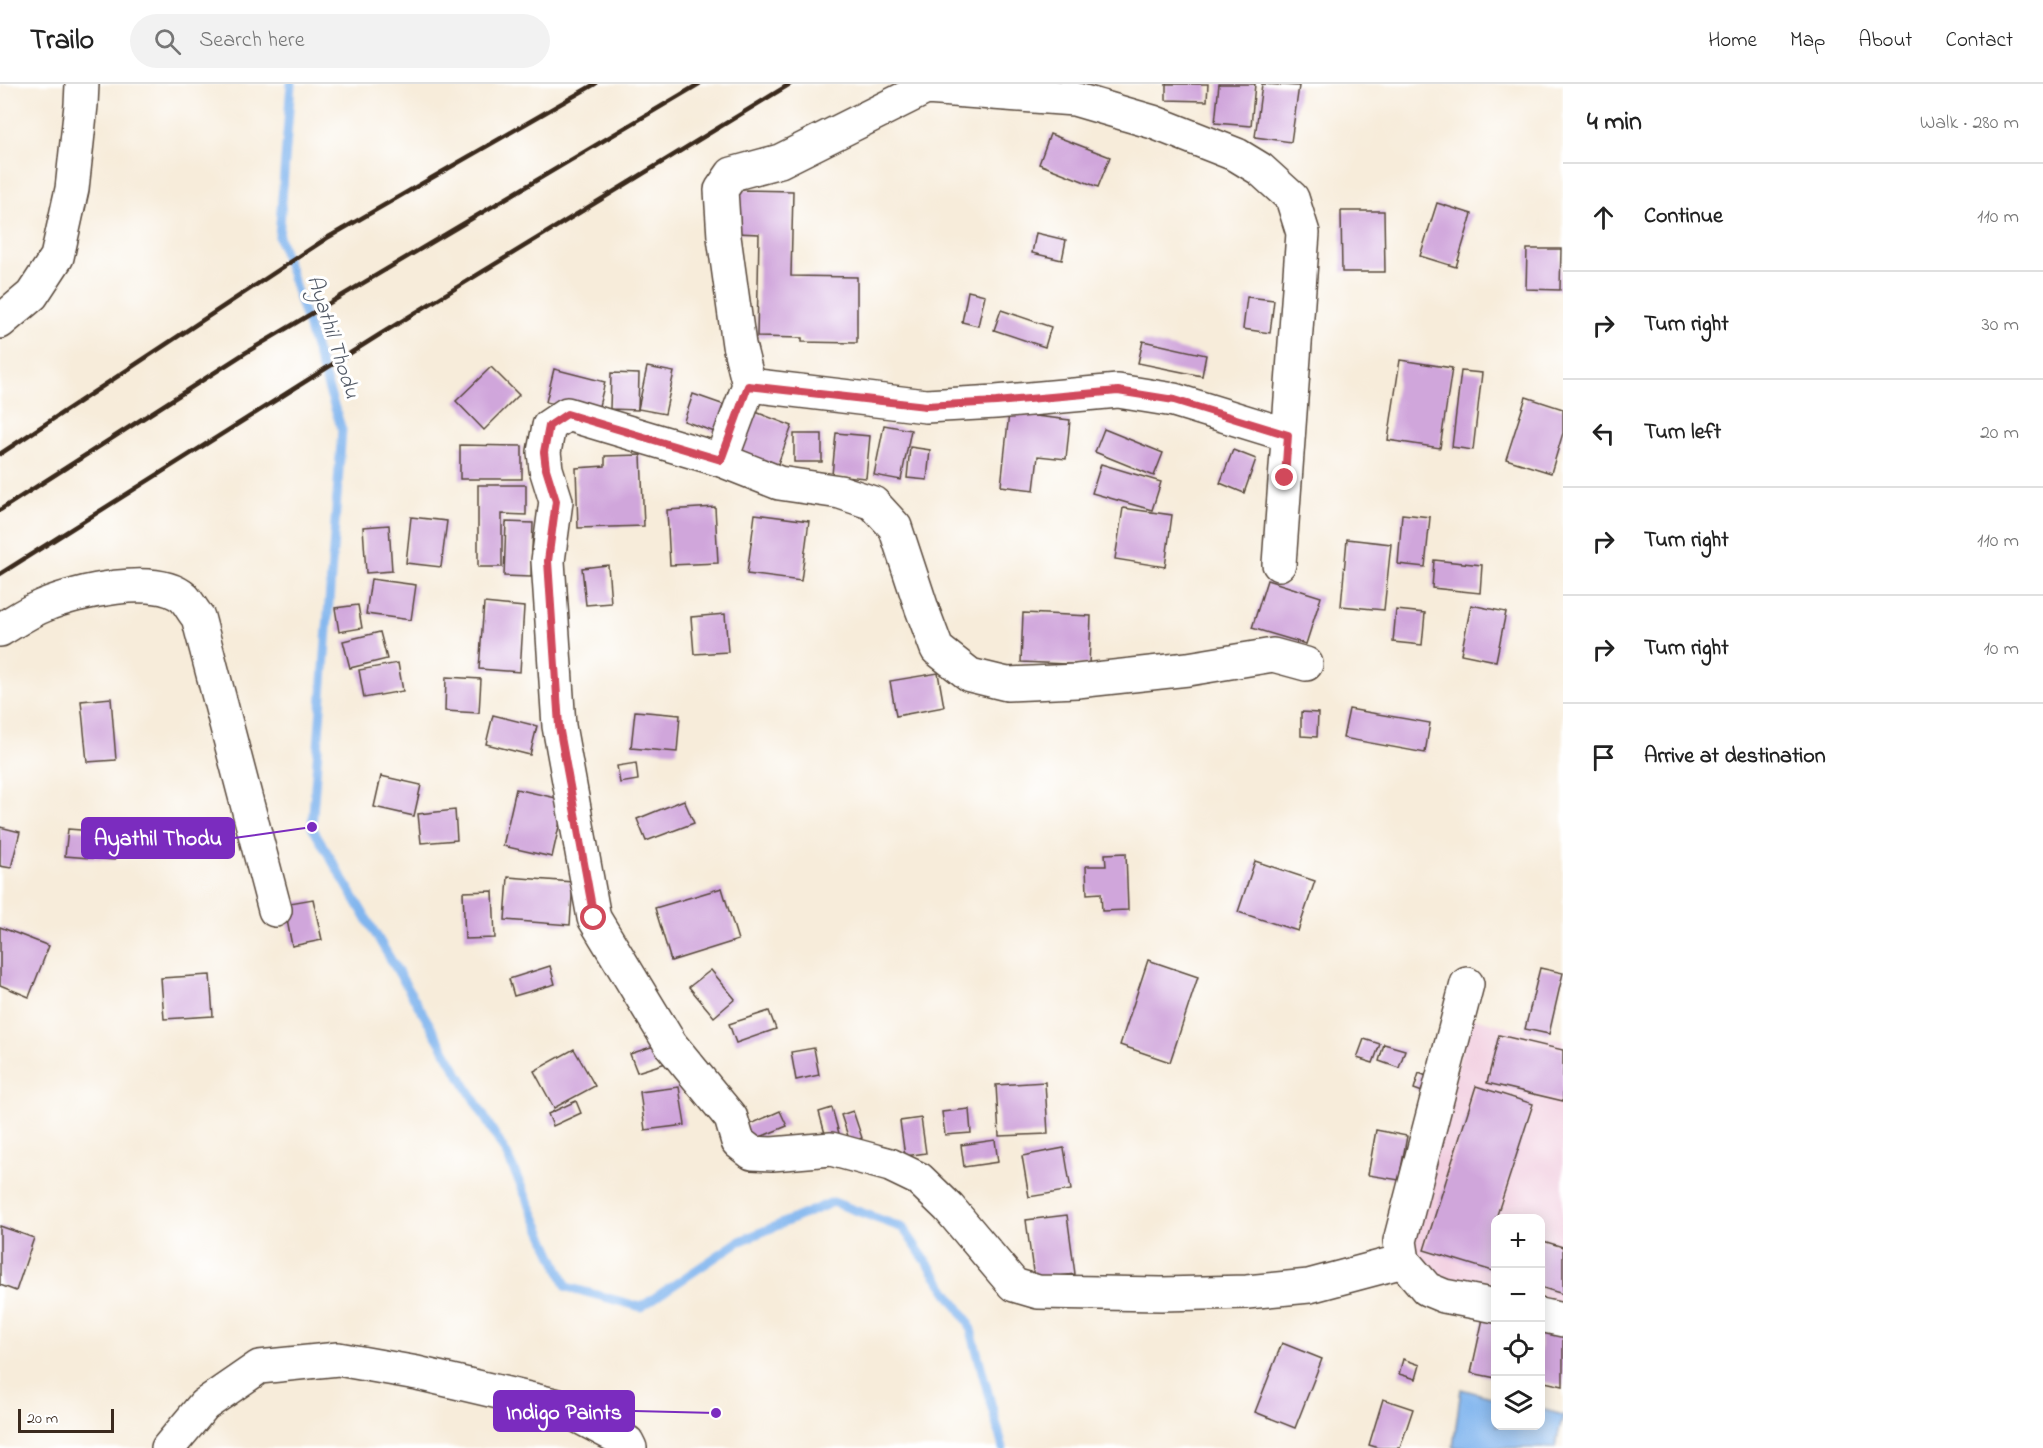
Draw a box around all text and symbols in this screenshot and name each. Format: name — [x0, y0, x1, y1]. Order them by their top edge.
search box — [130, 14, 550, 68]
text: Trailo — [30, 21, 94, 62]
icon: search — [151, 25, 184, 58]
text: Search here — [199, 25, 305, 57]
text: Home — [1708, 26, 1757, 56]
text: Map — [1790, 26, 1825, 56]
text: About — [1858, 26, 1912, 56]
text: Contact — [1945, 26, 2013, 56]
text: 4 min — [1587, 104, 1642, 142]
text: Walk · 280 m — [1920, 109, 2019, 138]
icon: ahead — [1587, 201, 1620, 234]
text: Continue — [1644, 201, 1723, 233]
text: 110 m — [1977, 203, 2019, 232]
water label: Ayathil Thodu — [297, 271, 367, 403]
icon: right — [1587, 309, 1620, 342]
text: Turn right — [1644, 309, 1729, 341]
text: 30 m — [1982, 311, 2019, 340]
icon: left — [1587, 417, 1620, 450]
text: Turn left — [1644, 417, 1721, 449]
text: 20 m — [1980, 419, 2019, 448]
route end — [1271, 464, 1297, 490]
icon: right — [1587, 525, 1620, 558]
text: Turn right — [1644, 525, 1729, 557]
text: 110 m — [1977, 527, 2019, 556]
icon: right — [1587, 633, 1620, 666]
text: Turn right — [1644, 633, 1729, 665]
text: 10 m — [1983, 635, 2019, 664]
icon: arrive — [1587, 741, 1620, 774]
text: Arrive at destination — [1644, 741, 1826, 773]
callout: Ayathil Thodu — [82, 818, 234, 858]
text: Ayathil Thodu — [94, 824, 222, 857]
route start — [580, 904, 606, 930]
map controls — [1491, 1214, 1545, 1430]
button: + — [1491, 1214, 1545, 1268]
button: − — [1491, 1268, 1545, 1322]
button: locate — [1491, 1322, 1545, 1376]
button: layers — [1491, 1376, 1545, 1430]
callout: Indigo Paints — [494, 1391, 634, 1431]
text: Indigo Paints — [506, 1398, 622, 1431]
scale bar — [18, 1406, 114, 1434]
text: 20 m — [27, 1407, 58, 1431]

